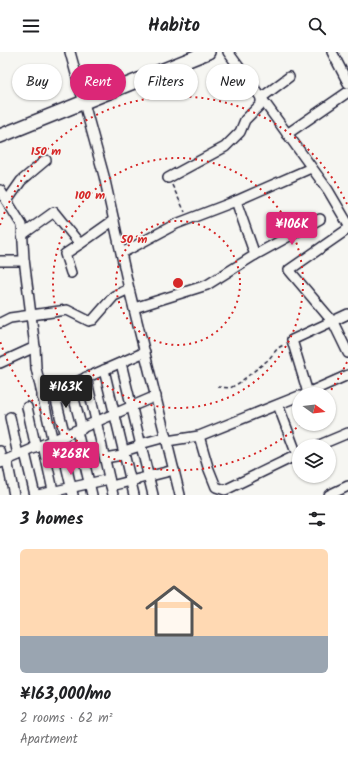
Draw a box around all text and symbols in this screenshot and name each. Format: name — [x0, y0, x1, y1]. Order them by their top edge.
text: Habito — [148, 12, 200, 41]
icon: menu — [20, 15, 42, 37]
icon: search — [306, 15, 328, 37]
chip: Buy — [12, 64, 62, 100]
chip: Rent — [70, 64, 126, 100]
chip: Filters — [134, 64, 198, 100]
chip: New — [206, 64, 259, 100]
text: 150 m — [31, 142, 61, 161]
text: 100 m — [75, 186, 105, 205]
pin: ¥106K — [264, 212, 320, 246]
text: ¥106K — [275, 214, 309, 235]
text: 50 m — [120, 230, 148, 249]
centre of rings — [171, 276, 185, 290]
pin: ¥163K — [38, 375, 94, 409]
text: ¥163K — [49, 377, 83, 398]
north arrow — [292, 387, 336, 431]
map controls — [292, 387, 336, 483]
button: layers — [292, 439, 336, 483]
pin: ¥268K — [43, 442, 99, 476]
text: ¥268K — [52, 444, 90, 465]
text: 3 homes — [20, 506, 83, 533]
icon: filters — [306, 508, 328, 530]
icon: home — [138, 575, 210, 647]
text: ¥163,000/mo — [20, 681, 111, 708]
text: 2 rooms · 62 m² — [20, 708, 113, 729]
text: Apartment — [20, 729, 78, 750]

